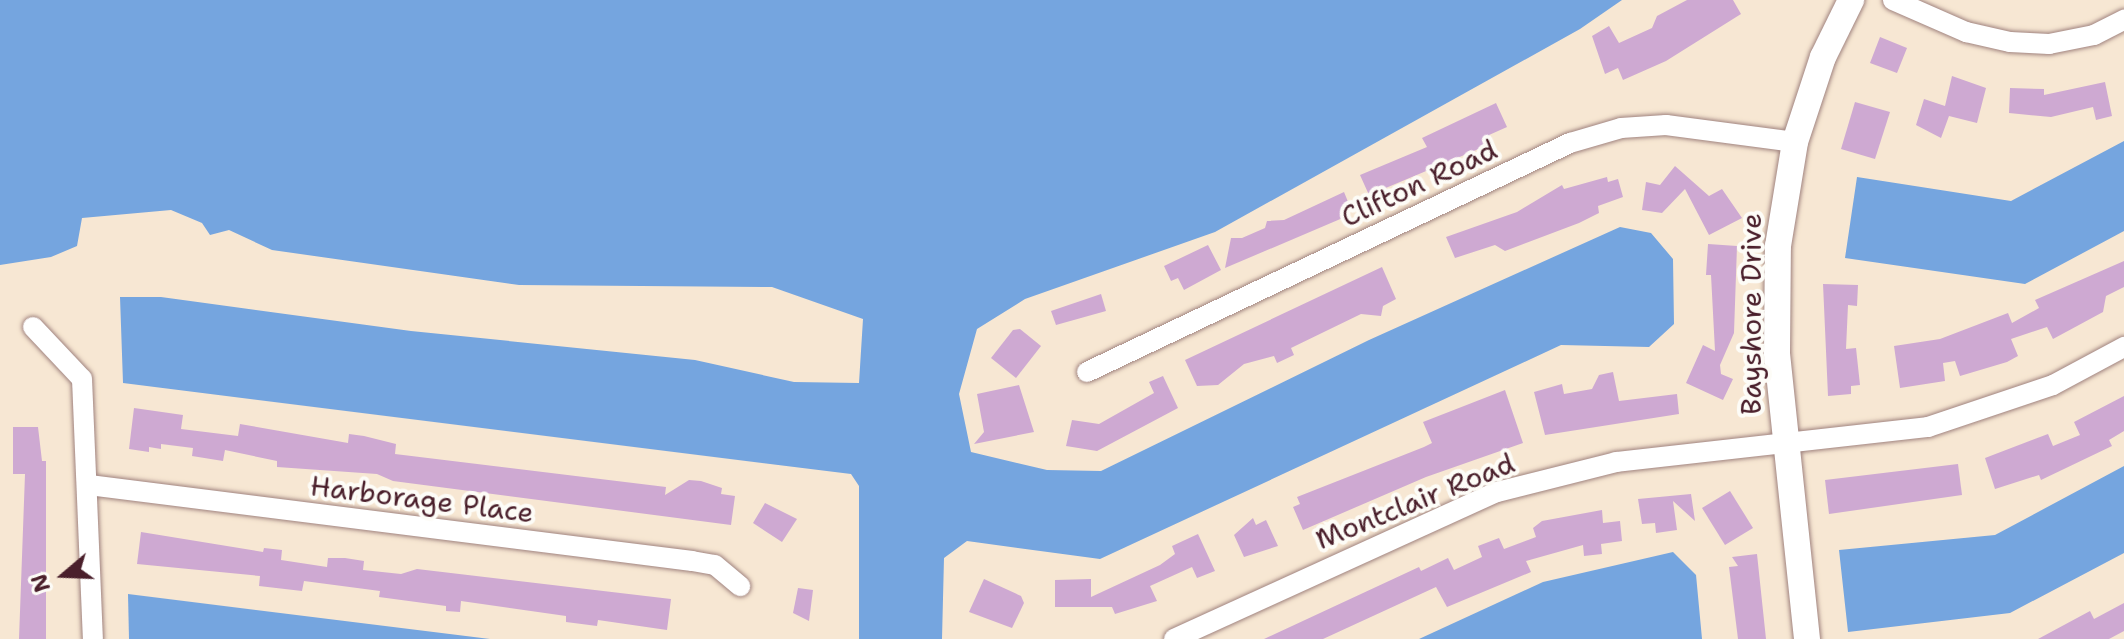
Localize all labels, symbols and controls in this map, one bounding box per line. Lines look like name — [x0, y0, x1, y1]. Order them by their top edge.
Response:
street label: Clifton Road — [1336, 132, 1502, 234]
street label: Bayshore Drive — [1734, 213, 1768, 415]
street label: Montclair Road — [1311, 446, 1519, 556]
street label: Harborage Place — [308, 469, 536, 529]
north arrow — [24, 535, 104, 615]
text: N — [24, 570, 57, 596]

